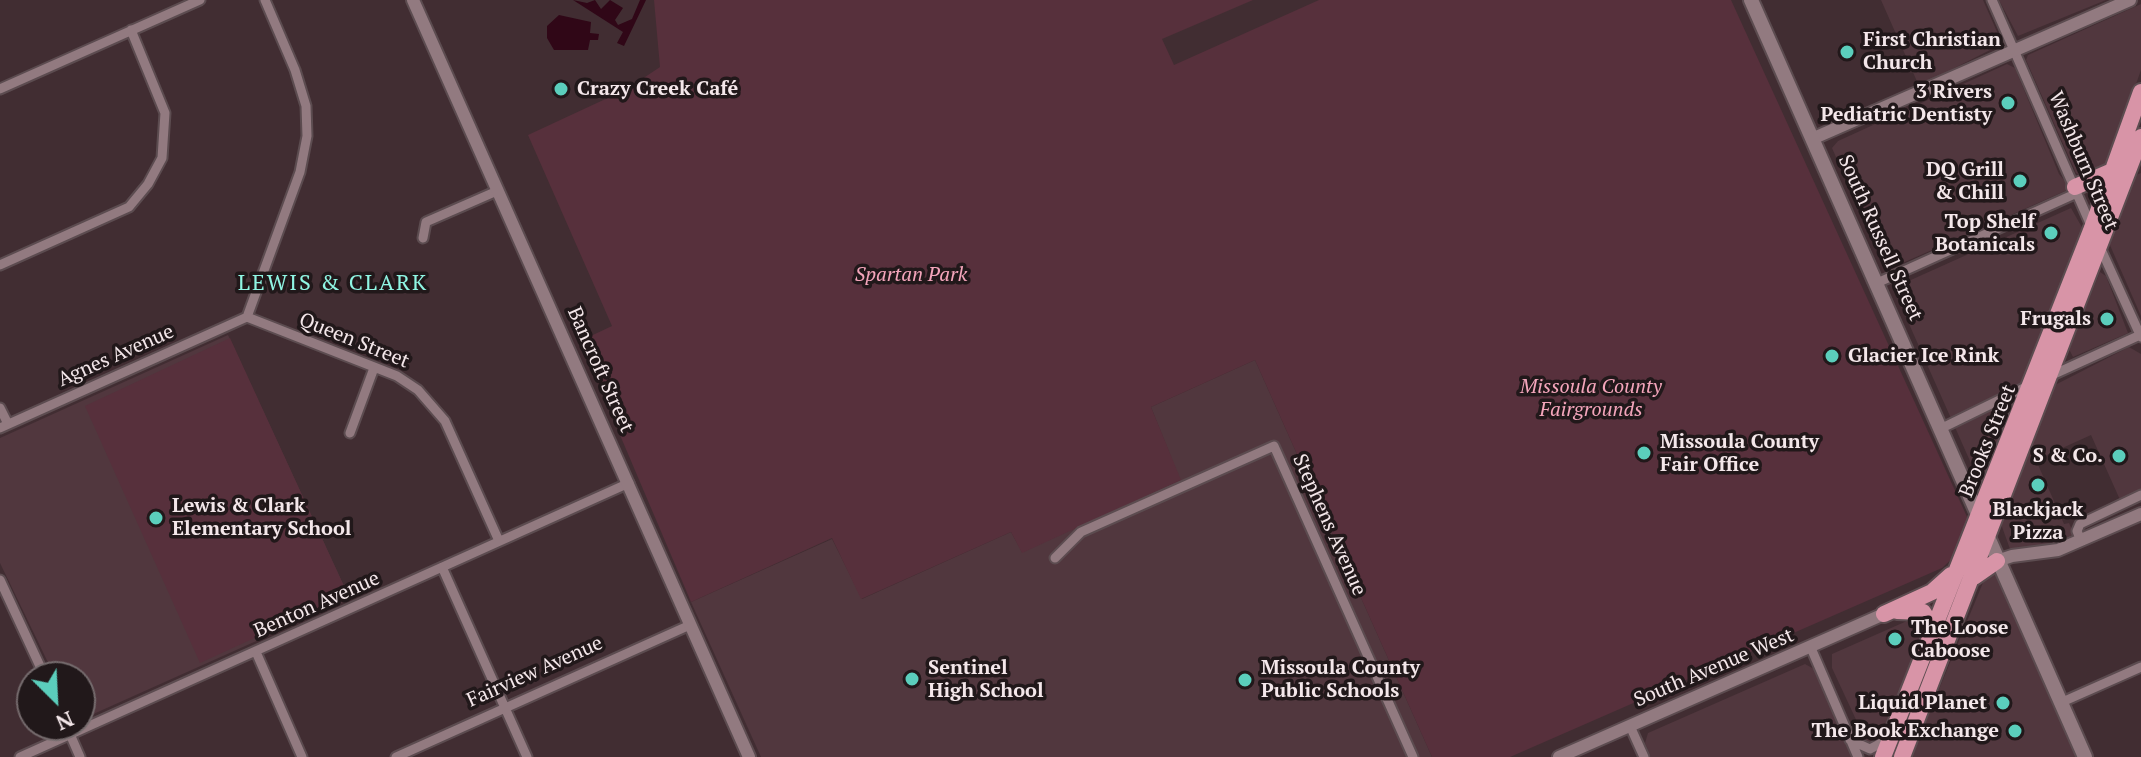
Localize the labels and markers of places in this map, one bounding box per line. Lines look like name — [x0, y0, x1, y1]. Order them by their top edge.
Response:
place label: First Christian Church — [1863, 28, 2001, 75]
marker: First Christian Church — [1838, 43, 1856, 61]
place label: Crazy Creek Café — [577, 77, 738, 101]
marker: Crazy Creek Café — [552, 80, 570, 98]
place label: 3 Rivers Pediatric Dentisty — [1821, 80, 1992, 127]
marker: 3 Rivers Pediatric Dentisty — [1999, 94, 2017, 112]
place label: DQ Grill & Chill — [1926, 158, 2004, 205]
marker: DQ Grill & Chill — [2011, 172, 2029, 190]
place label: Top Shelf Botanicals — [1935, 210, 2035, 257]
marker: Top Shelf Botanicals — [2042, 224, 2060, 242]
place label: Frugals — [2020, 307, 2091, 331]
marker: Frugals — [2098, 310, 2116, 328]
place label: Glacier Ice Rink — [1848, 344, 1999, 368]
marker: Glacier Ice Rink — [1823, 347, 1841, 365]
place label: Missoula County Fair Office — [1660, 430, 1819, 477]
marker: Missoula County Fair Office — [1635, 444, 1653, 462]
place label: S & Co. — [2033, 444, 2103, 468]
marker: S & Co. — [2110, 447, 2128, 465]
marker: Blackjack Pizza — [2029, 476, 2047, 494]
place label: Lewis & Clark Elementary School — [172, 494, 351, 541]
place label: Blackjack Pizza — [1993, 498, 2083, 545]
marker: Lewis & Clark Elementary School — [147, 509, 165, 527]
place label: The Loose Caboose — [1911, 616, 2008, 663]
marker: The Loose Caboose — [1886, 630, 1904, 648]
place label: Sentinel High School — [928, 656, 1044, 703]
place label: Missoula County Public Schools — [1261, 656, 1420, 703]
marker: Sentinel High School — [903, 670, 921, 688]
marker: Missoula County Public Schools — [1236, 671, 1254, 689]
place label: Liquid Planet — [1858, 691, 1987, 715]
marker: Liquid Planet — [1994, 694, 2012, 712]
place label: The Book Exchange — [1811, 719, 1999, 743]
marker: The Book Exchange — [2006, 722, 2024, 740]

